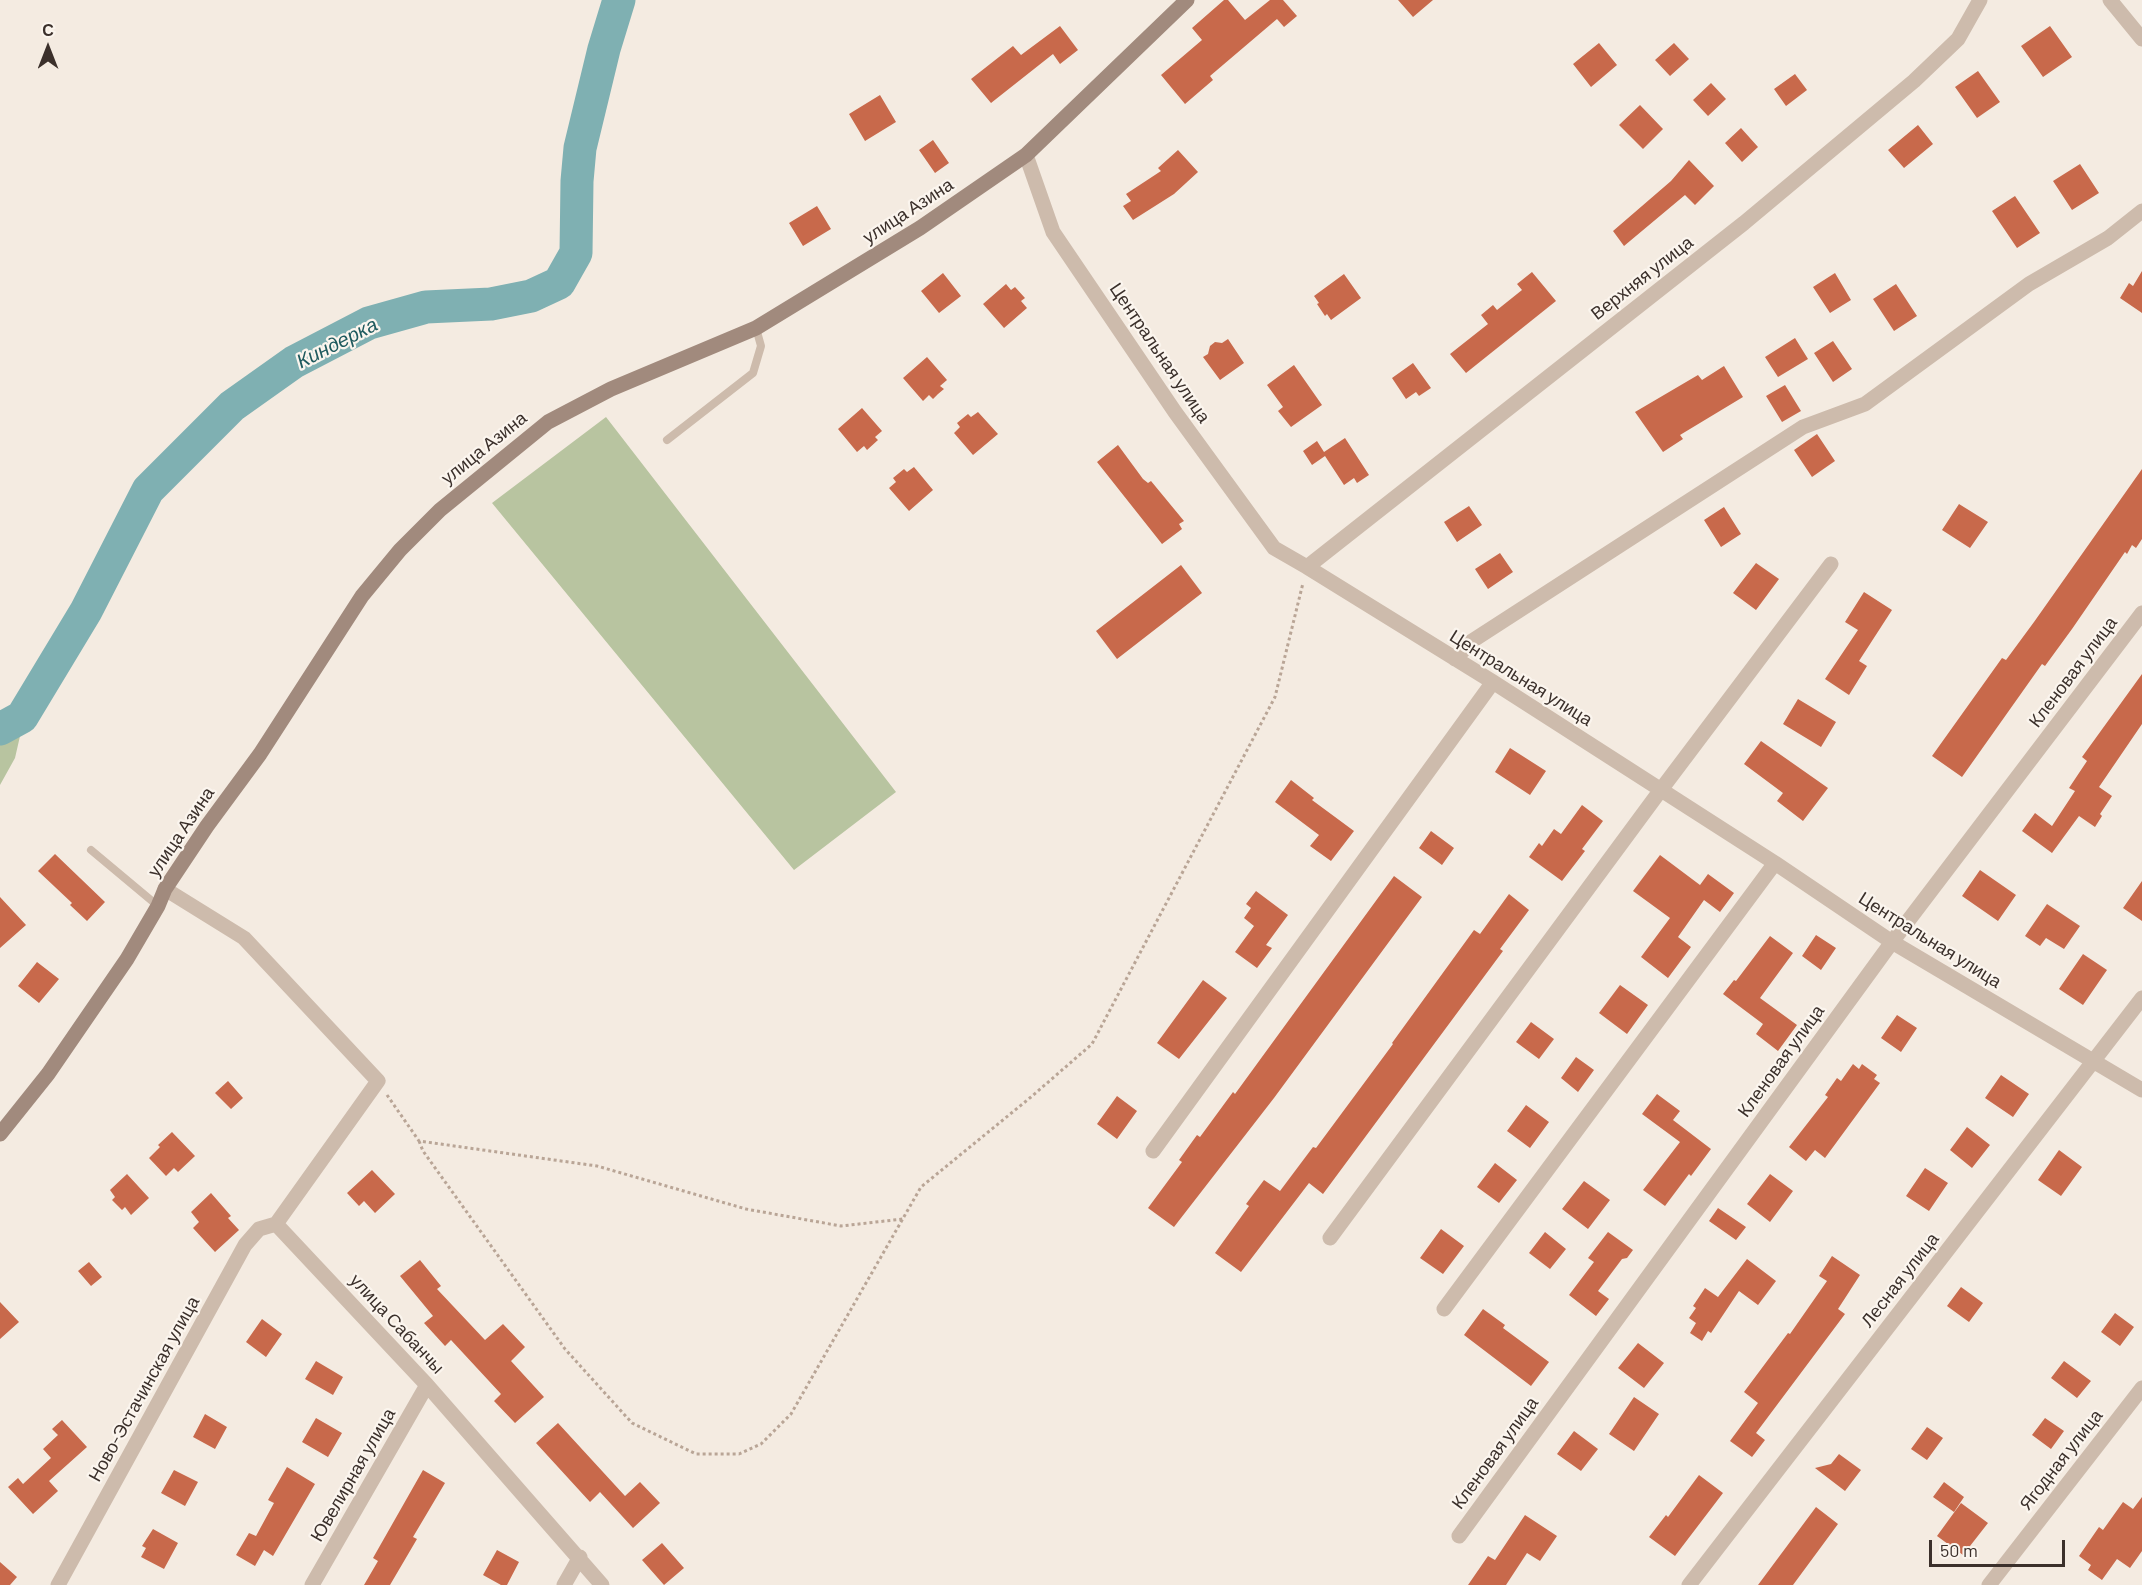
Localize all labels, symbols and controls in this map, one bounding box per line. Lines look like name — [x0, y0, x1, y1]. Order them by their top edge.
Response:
north arrow — [18, 18, 78, 78]
text: С — [42, 20, 54, 39]
street label: улица Азина — [859, 174, 957, 248]
street label: Верхняя улица — [1587, 232, 1697, 324]
street label: Центральная улица — [1105, 279, 1215, 427]
water label: Киндерка — [292, 312, 382, 374]
street label: улица Азина — [437, 407, 531, 489]
street label: Кленовая улица — [2024, 612, 2122, 732]
street label: Центральная улица — [1446, 625, 1596, 731]
street label: улица Азина — [143, 783, 219, 881]
street label: Центральная улица — [1855, 887, 2005, 993]
street label: Кленовая улица — [1733, 1001, 1829, 1121]
street label: Лесная улица — [1857, 1229, 1943, 1331]
street label: улица Сабанчы — [345, 1270, 449, 1378]
street label: Ново-Эстачинская улица — [84, 1293, 204, 1485]
street label: Кленовая улица — [1447, 1393, 1543, 1513]
street label: Ювелирная улица — [306, 1405, 400, 1545]
street label: Ягодная улица — [2015, 1405, 2107, 1515]
scale bar — [1932, 1528, 2068, 1566]
text: 50 m — [1940, 1539, 1978, 1561]

